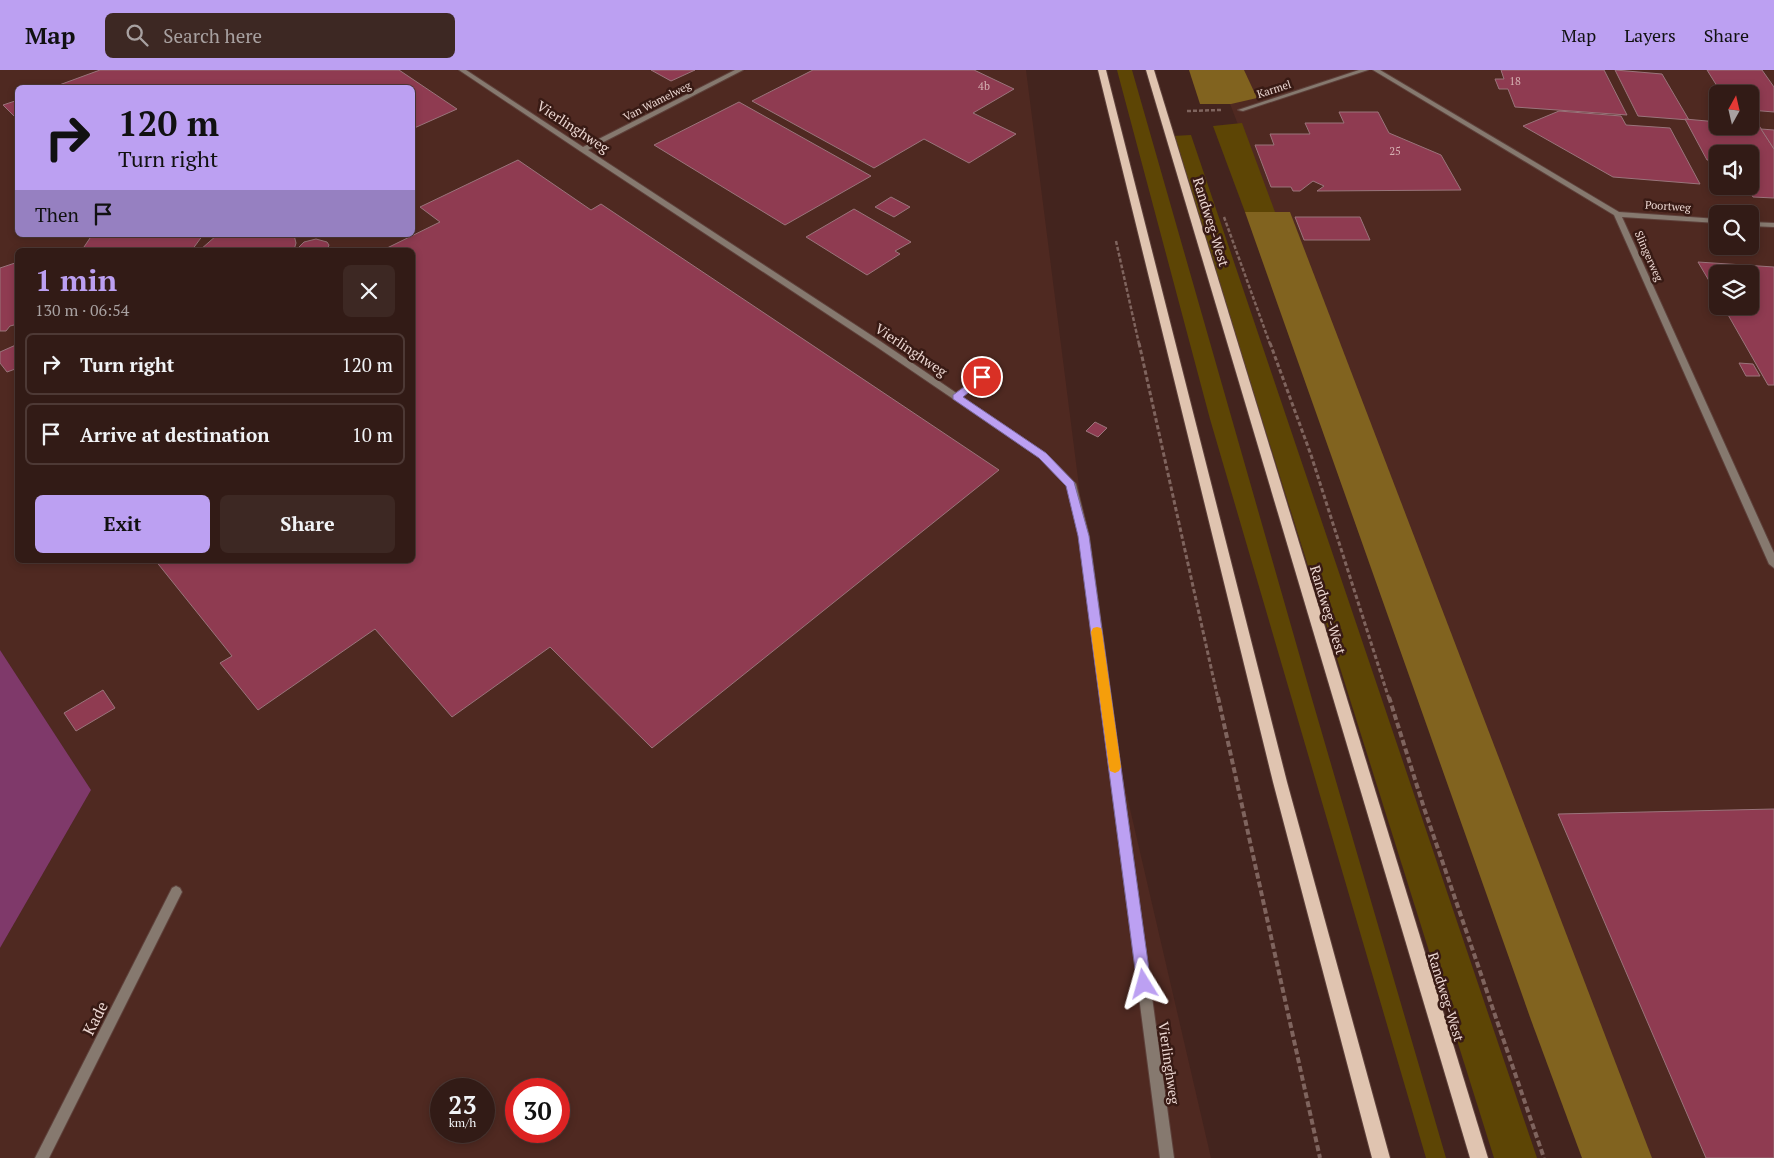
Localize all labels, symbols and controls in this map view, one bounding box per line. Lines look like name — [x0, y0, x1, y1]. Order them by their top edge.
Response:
search box — [105, 13, 455, 58]
text: Map — [25, 19, 75, 51]
icon: search — [123, 21, 151, 49]
text: Search here — [163, 23, 262, 48]
text: Map — [1561, 23, 1596, 47]
text: Layers — [1624, 23, 1676, 47]
text: Share — [1704, 23, 1749, 47]
house number: 18 — [1509, 74, 1521, 88]
street label: Karmel — [1255, 77, 1293, 101]
street label: Van Wamelweg — [621, 78, 693, 124]
house number: 4b — [978, 79, 990, 93]
north arrow — [1709, 85, 1759, 135]
map controls — [1709, 85, 1759, 315]
street label: Vierlinghweg — [533, 96, 614, 157]
text: 120 m — [118, 100, 219, 146]
icon: right — [35, 105, 100, 170]
text: Turn right — [118, 144, 218, 173]
house number: 25 — [1389, 144, 1401, 158]
button: sound — [1709, 145, 1759, 195]
street label: Randweg-West — [1189, 175, 1234, 270]
street label: Poortweg — [1645, 197, 1692, 215]
icon: arrive — [89, 200, 117, 228]
text: Then — [35, 202, 79, 227]
button: search — [1709, 205, 1759, 255]
street label: Slingerweg — [1632, 229, 1666, 284]
text: 1 min — [35, 260, 117, 300]
button: close — [343, 265, 395, 317]
button: layers — [1709, 265, 1759, 315]
text: 130 m · 06:54 — [35, 299, 129, 321]
street label: Vierlinghweg — [872, 319, 952, 381]
icon: right — [37, 350, 65, 378]
text: Turn right — [80, 352, 174, 377]
text: 120 m — [342, 352, 393, 377]
pin — [961, 356, 1003, 398]
icon: arrive — [968, 363, 996, 391]
icon: arrive — [37, 420, 65, 448]
text: Arrive at destination — [80, 422, 269, 447]
text: 10 m — [352, 422, 393, 447]
button: Exit — [35, 495, 210, 553]
button: Share — [220, 495, 395, 553]
street label: Randweg-West — [1306, 563, 1351, 658]
street label: Randweg-West — [1424, 950, 1469, 1045]
position arrow — [1117, 957, 1169, 1009]
street label: Kade — [77, 997, 113, 1039]
street label: Vierlinghweg — [1154, 1021, 1185, 1106]
speed limit sign: 30 — [505, 1078, 570, 1143]
text: 23 — [448, 1088, 477, 1121]
text: km/h — [449, 1115, 476, 1130]

